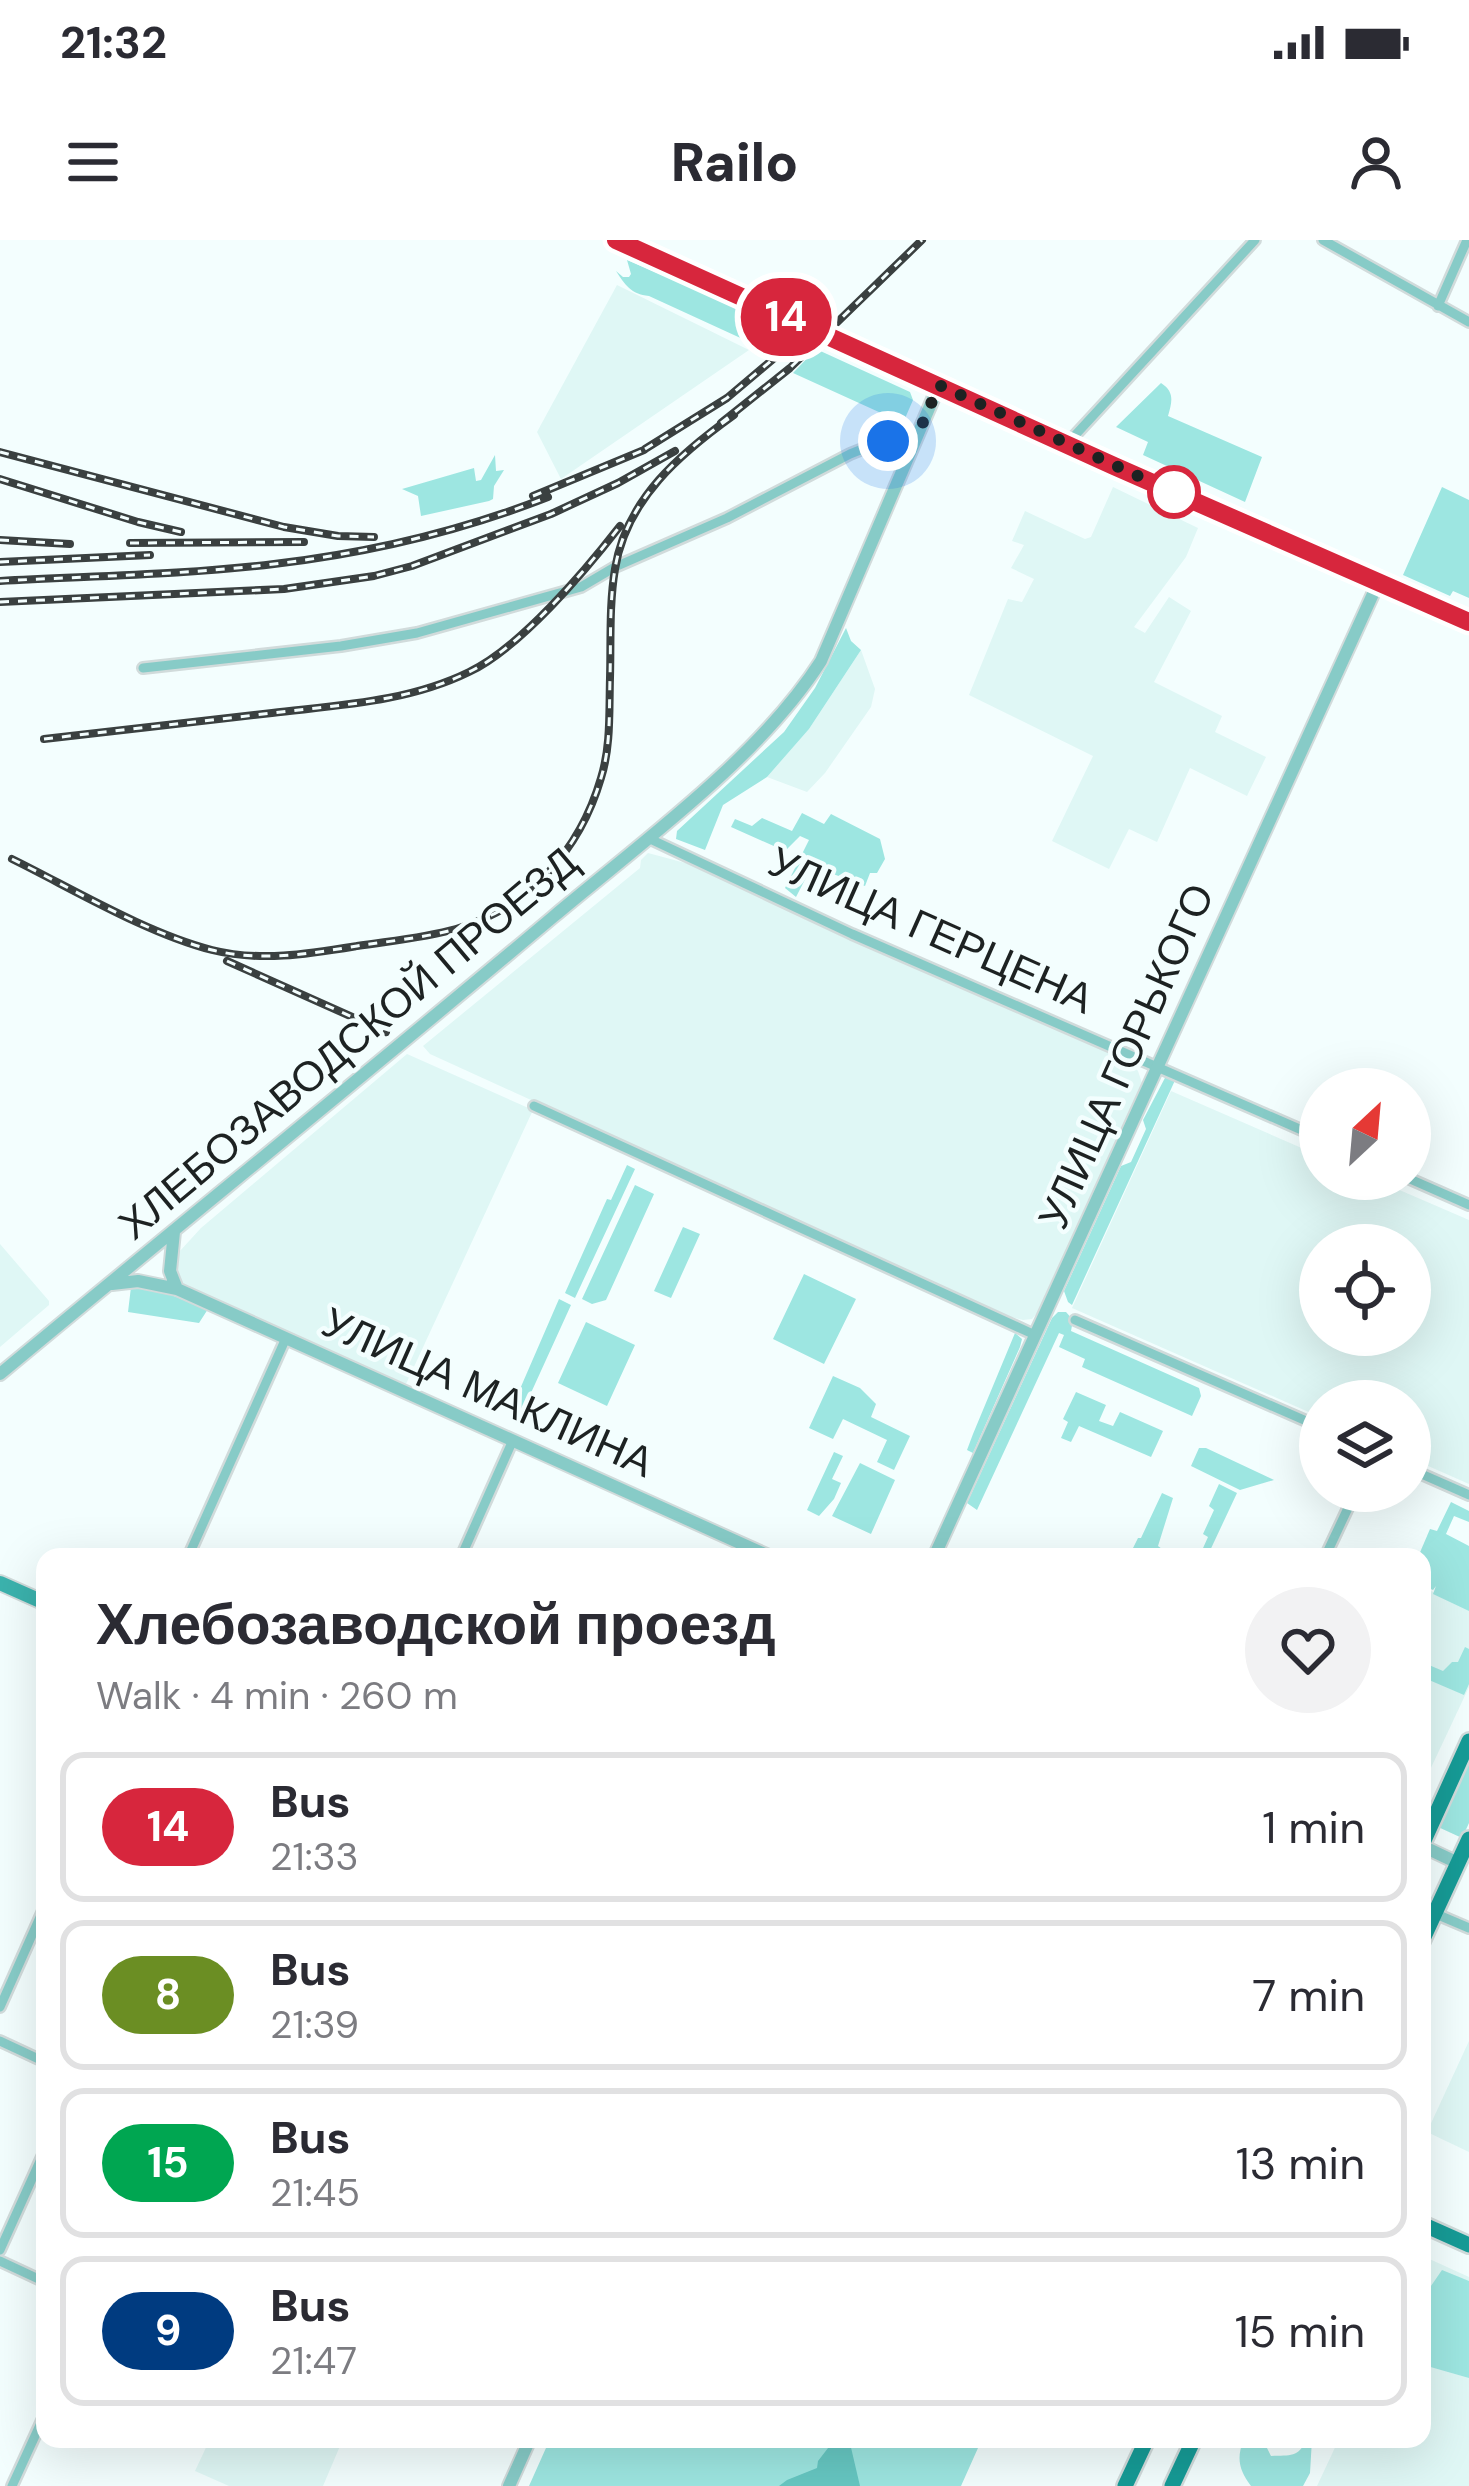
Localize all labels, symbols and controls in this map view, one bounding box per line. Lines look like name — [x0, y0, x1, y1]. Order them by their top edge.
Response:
text: 21:32 — [60, 13, 167, 72]
text: Railo — [671, 127, 798, 198]
icon: menu — [60, 129, 126, 195]
icon: person — [1343, 129, 1409, 195]
line badge: 14 — [732, 278, 840, 356]
text: 14 — [765, 289, 807, 344]
your location — [858, 411, 918, 471]
unlabelled marker — [1149, 467, 1199, 517]
street label: УЛИЦА ГЕРЦЕНА — [760, 834, 1102, 1026]
street label: ХЛЕБОЗАВОДСКОЙ ПРОЕЗД — [107, 835, 589, 1251]
street label: УЛИЦА ГОРЬКОГО — [1025, 875, 1227, 1237]
north arrow — [1299, 1068, 1431, 1200]
map controls — [1299, 1068, 1431, 1512]
button: locate — [1299, 1224, 1431, 1356]
street label: УЛИЦА МАКЛИНА — [314, 1294, 662, 1490]
button: layers — [1299, 1380, 1431, 1512]
text: Хлебозаводской проезд — [96, 1587, 776, 1662]
button: heart — [1245, 1587, 1371, 1713]
text: Walk · 4 min · 260 m — [96, 1670, 458, 1721]
text: Bus — [270, 1772, 350, 1831]
text: 1 min — [1262, 1798, 1365, 1857]
text: 14 — [147, 1799, 189, 1854]
text: 21:33 — [270, 1831, 359, 1882]
text: Bus — [270, 1940, 350, 1999]
text: 7 min — [1252, 1966, 1365, 2025]
text: 8 — [155, 1967, 181, 2022]
text: 21:39 — [270, 1999, 359, 2050]
text: Bus — [270, 2108, 350, 2167]
text: 13 min — [1236, 2134, 1365, 2193]
text: 15 — [147, 2135, 189, 2190]
text: 21:45 — [270, 2167, 360, 2218]
text: Bus — [270, 2276, 350, 2335]
text: 15 min — [1235, 2302, 1365, 2361]
text: 9 — [155, 2303, 181, 2358]
text: 21:47 — [270, 2335, 357, 2386]

